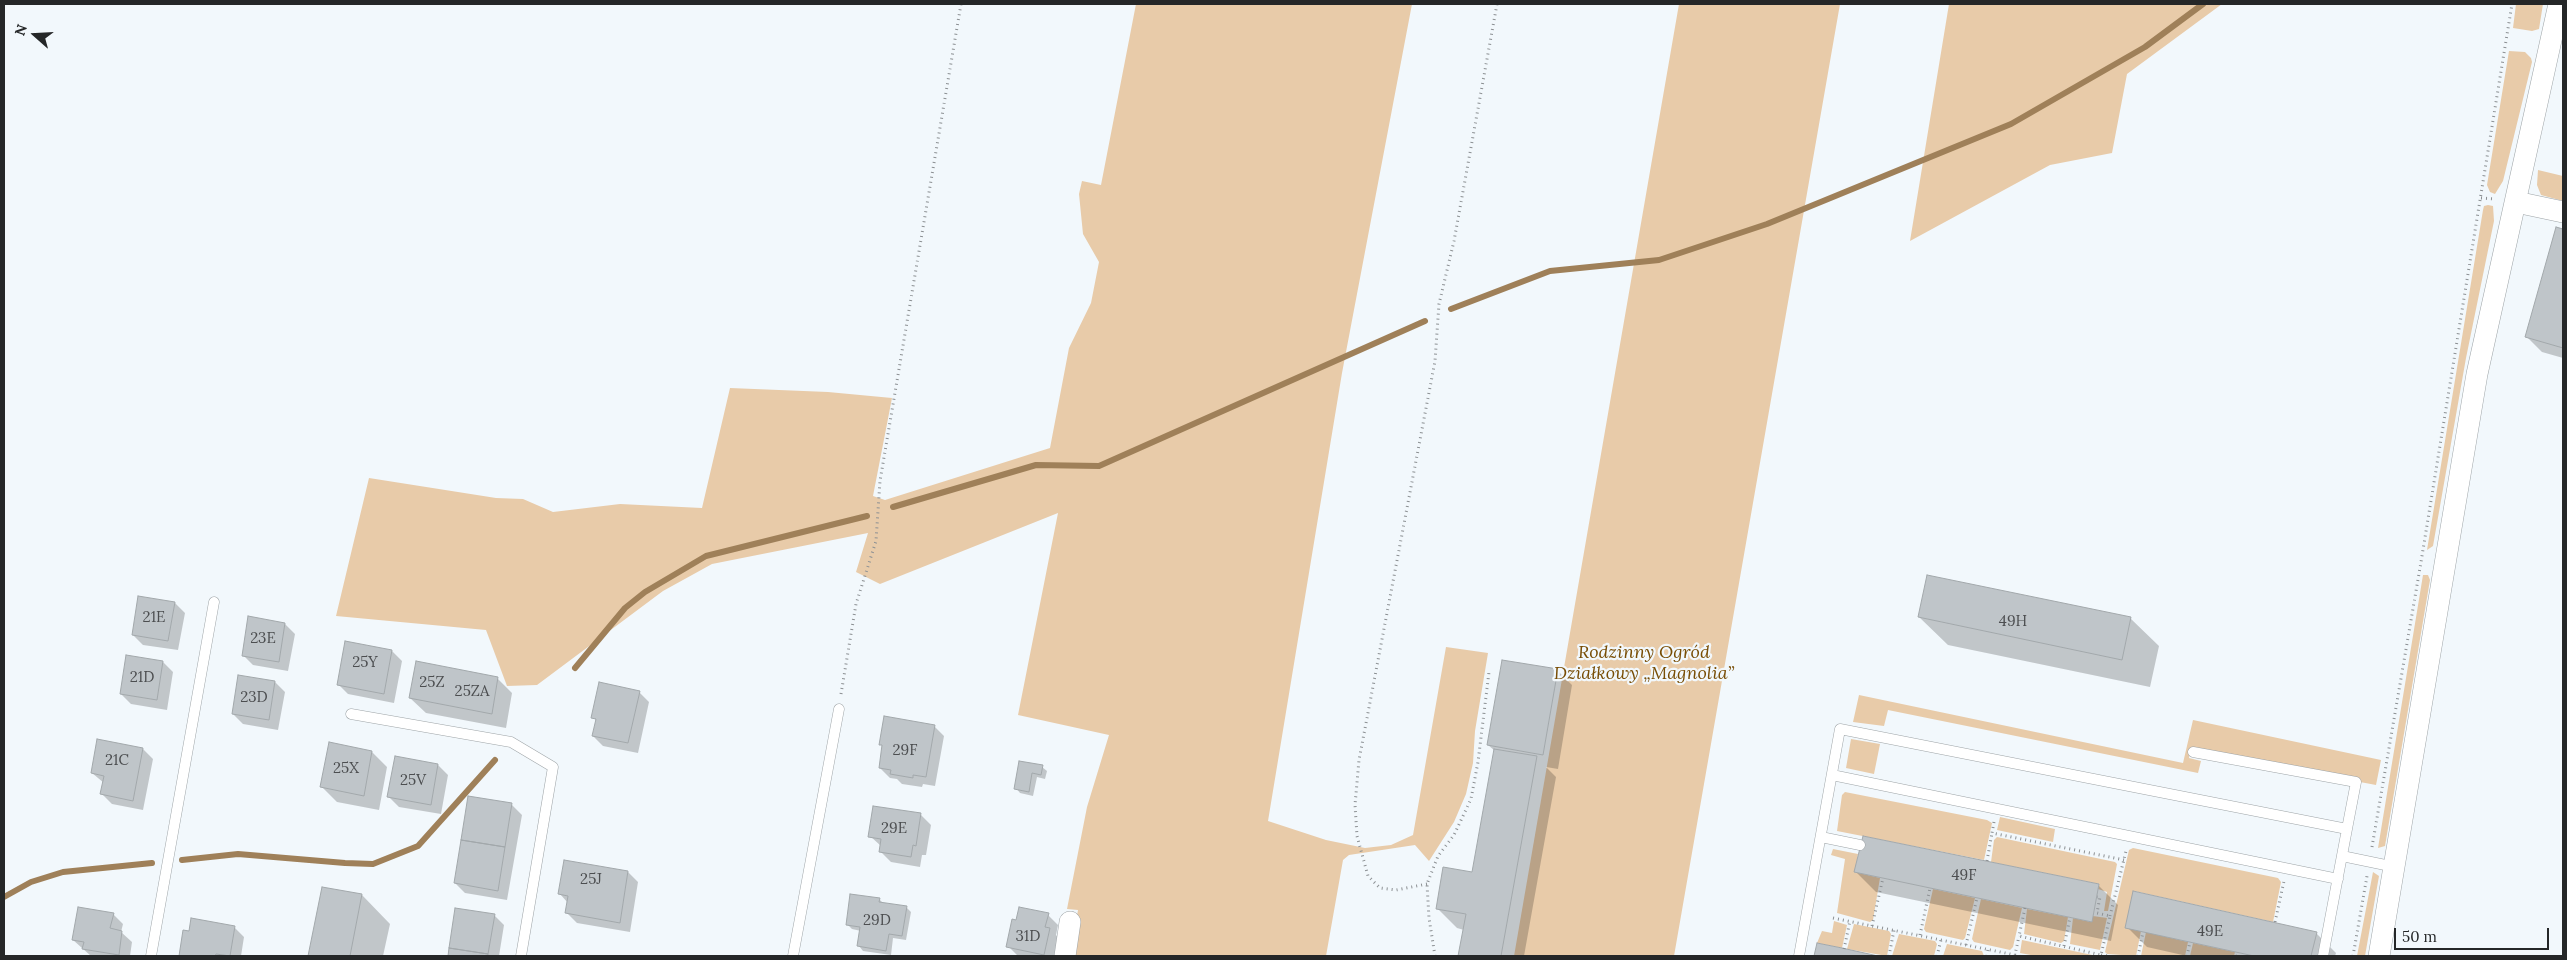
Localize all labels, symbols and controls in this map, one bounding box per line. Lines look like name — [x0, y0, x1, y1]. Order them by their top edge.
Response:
north arrow — [10, 10, 60, 60]
text: N — [11, 22, 31, 38]
house number: 21E — [143, 609, 165, 627]
house number: 49H — [1999, 613, 2027, 631]
house number: 23E — [250, 630, 276, 648]
park label: Rodzinny Ogród Działkowy „Magnolia” — [1554, 642, 1734, 684]
house number: 25Y — [352, 654, 378, 672]
house number: 21D — [130, 669, 154, 687]
house number: 25Z — [419, 674, 445, 692]
house number: 25ZA — [455, 683, 489, 701]
house number: 23D — [240, 689, 268, 707]
house number: 29F — [893, 742, 917, 760]
house number: 21C — [105, 752, 129, 770]
house number: 25X — [333, 760, 359, 778]
house number: 25V — [400, 772, 426, 790]
house number: 29E — [881, 820, 907, 838]
house number: 49F — [1951, 867, 1977, 885]
house number: 25J — [580, 871, 602, 889]
house number: 29D — [863, 912, 891, 930]
scale bar — [2397, 918, 2552, 950]
house number: 49E — [2197, 923, 2223, 941]
text: 50 m — [2402, 927, 2437, 946]
house number: 31D — [1016, 928, 1040, 946]

